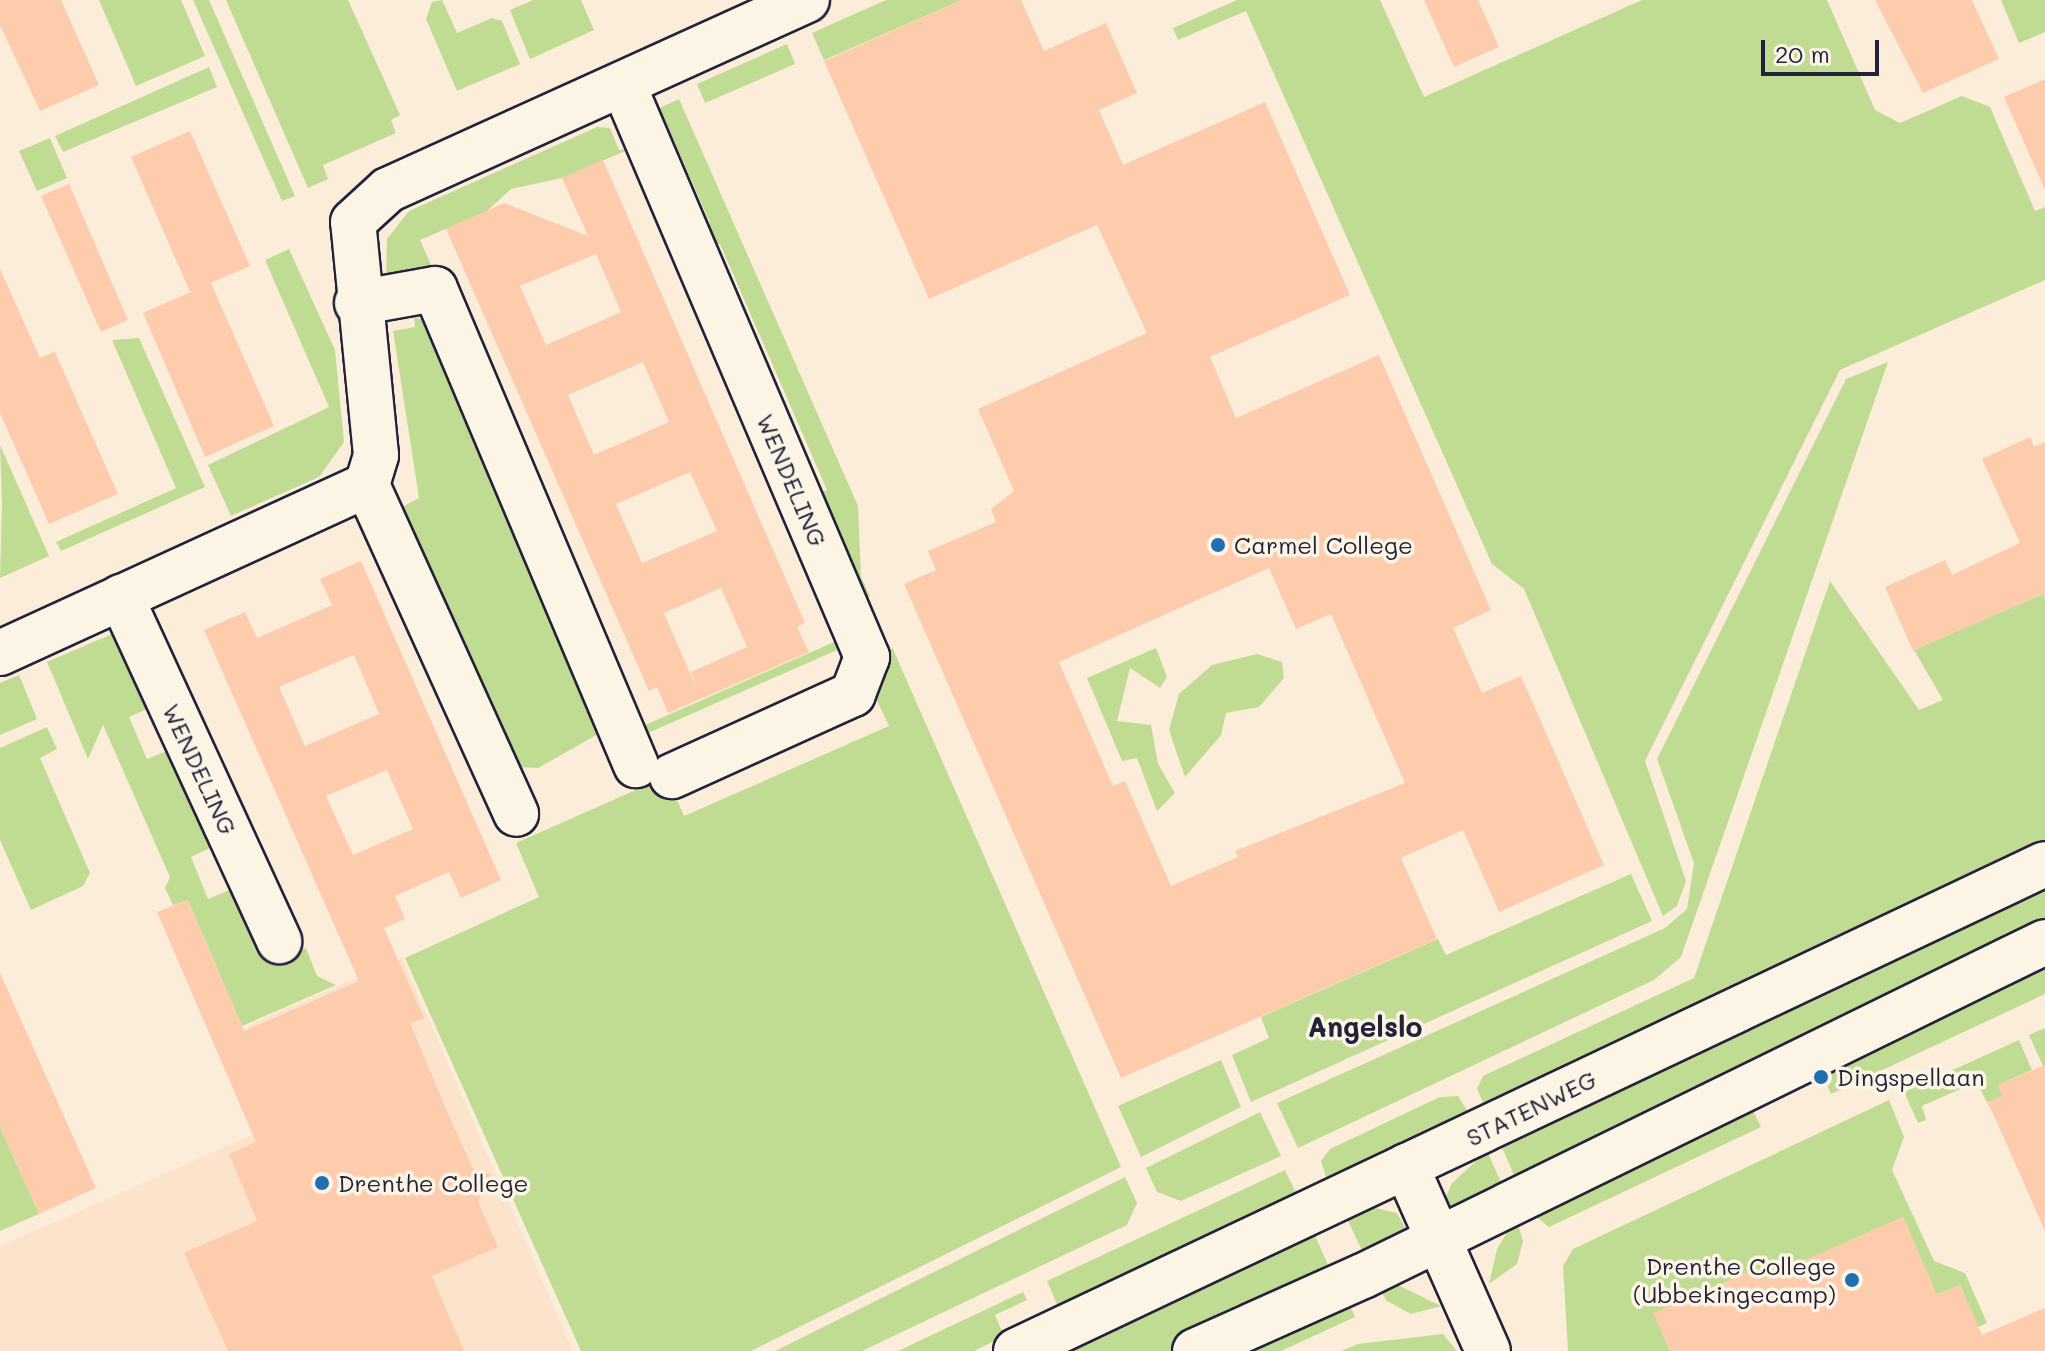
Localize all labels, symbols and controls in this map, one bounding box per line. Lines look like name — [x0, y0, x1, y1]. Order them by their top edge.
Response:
scale bar — [1765, 24, 1883, 74]
text: 20 m — [1775, 38, 1830, 69]
street label: WENDELING — [751, 409, 833, 551]
place label: Carmel College — [1234, 531, 1413, 559]
marker: Carmel College — [1209, 536, 1227, 554]
street label: WENDELING — [157, 699, 243, 839]
district label: Angelslo — [1307, 1009, 1423, 1043]
place label: Dingspellaan — [1837, 1063, 1985, 1091]
street label: STATENWEG — [1461, 1064, 1601, 1152]
marker: Dingspellaan — [1812, 1068, 1830, 1086]
place label: Drenthe College — [338, 1169, 528, 1197]
marker: Drenthe College — [313, 1174, 331, 1192]
place label: Drenthe College (Ubbekingecamp) — [1633, 1252, 1836, 1308]
marker: Drenthe College (Ubbekingecamp) — [1843, 1271, 1861, 1289]

